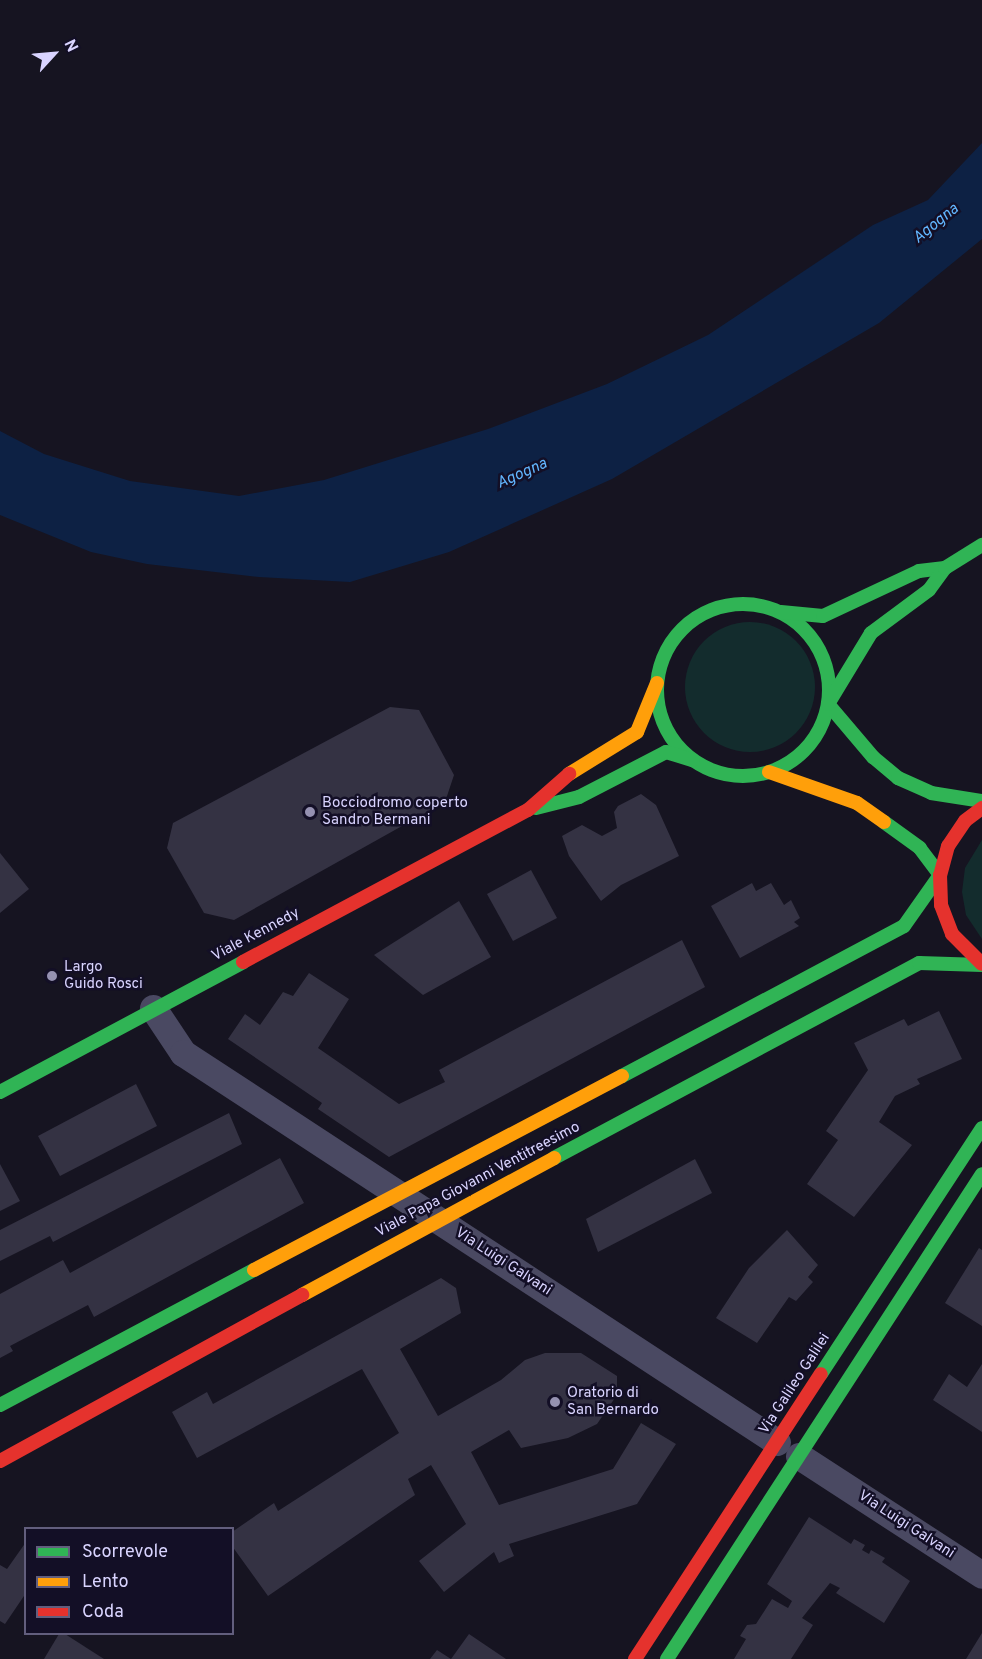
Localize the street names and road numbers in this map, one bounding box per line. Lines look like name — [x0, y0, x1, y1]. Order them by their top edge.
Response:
street label: Viale Kennedy — [209, 904, 303, 966]
street label: Viale Papa Giovanni Ventitreesimo — [372, 1118, 584, 1242]
street label: Via Luigi Galvani — [451, 1224, 555, 1300]
street label: Via Galileo Galilei — [756, 1330, 834, 1438]
street label: Via Luigi Galvani — [854, 1487, 958, 1563]

